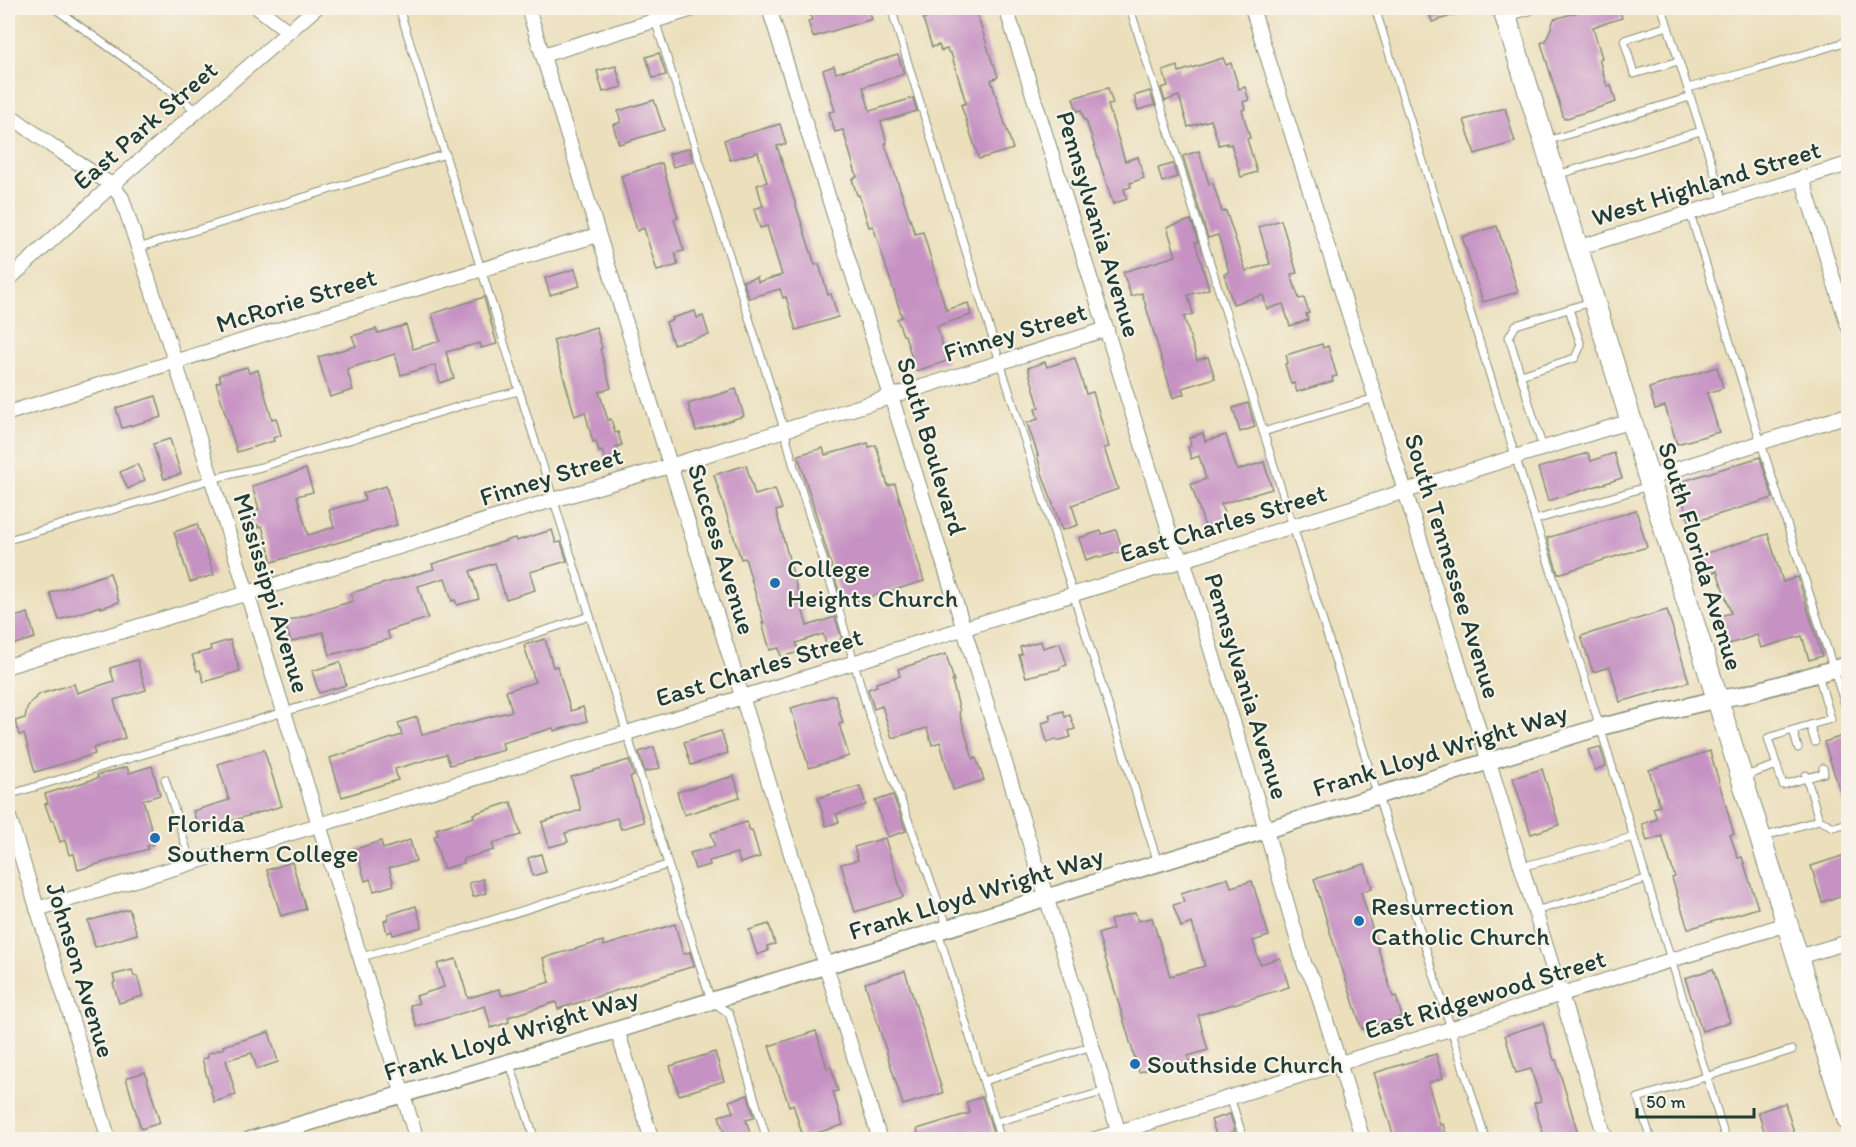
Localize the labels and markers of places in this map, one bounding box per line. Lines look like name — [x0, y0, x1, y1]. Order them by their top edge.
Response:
place label: College Heights Church — [787, 552, 958, 614]
marker: College Heights Church — [768, 576, 782, 590]
place label: Florida Southern College — [167, 807, 359, 869]
marker: Florida Southern College — [148, 831, 162, 845]
place label: Resurrection Catholic Church — [1371, 890, 1550, 952]
marker: Resurrection Catholic Church — [1352, 914, 1366, 928]
place label: Southside Church — [1147, 1048, 1343, 1080]
marker: Southside Church — [1128, 1057, 1142, 1071]

